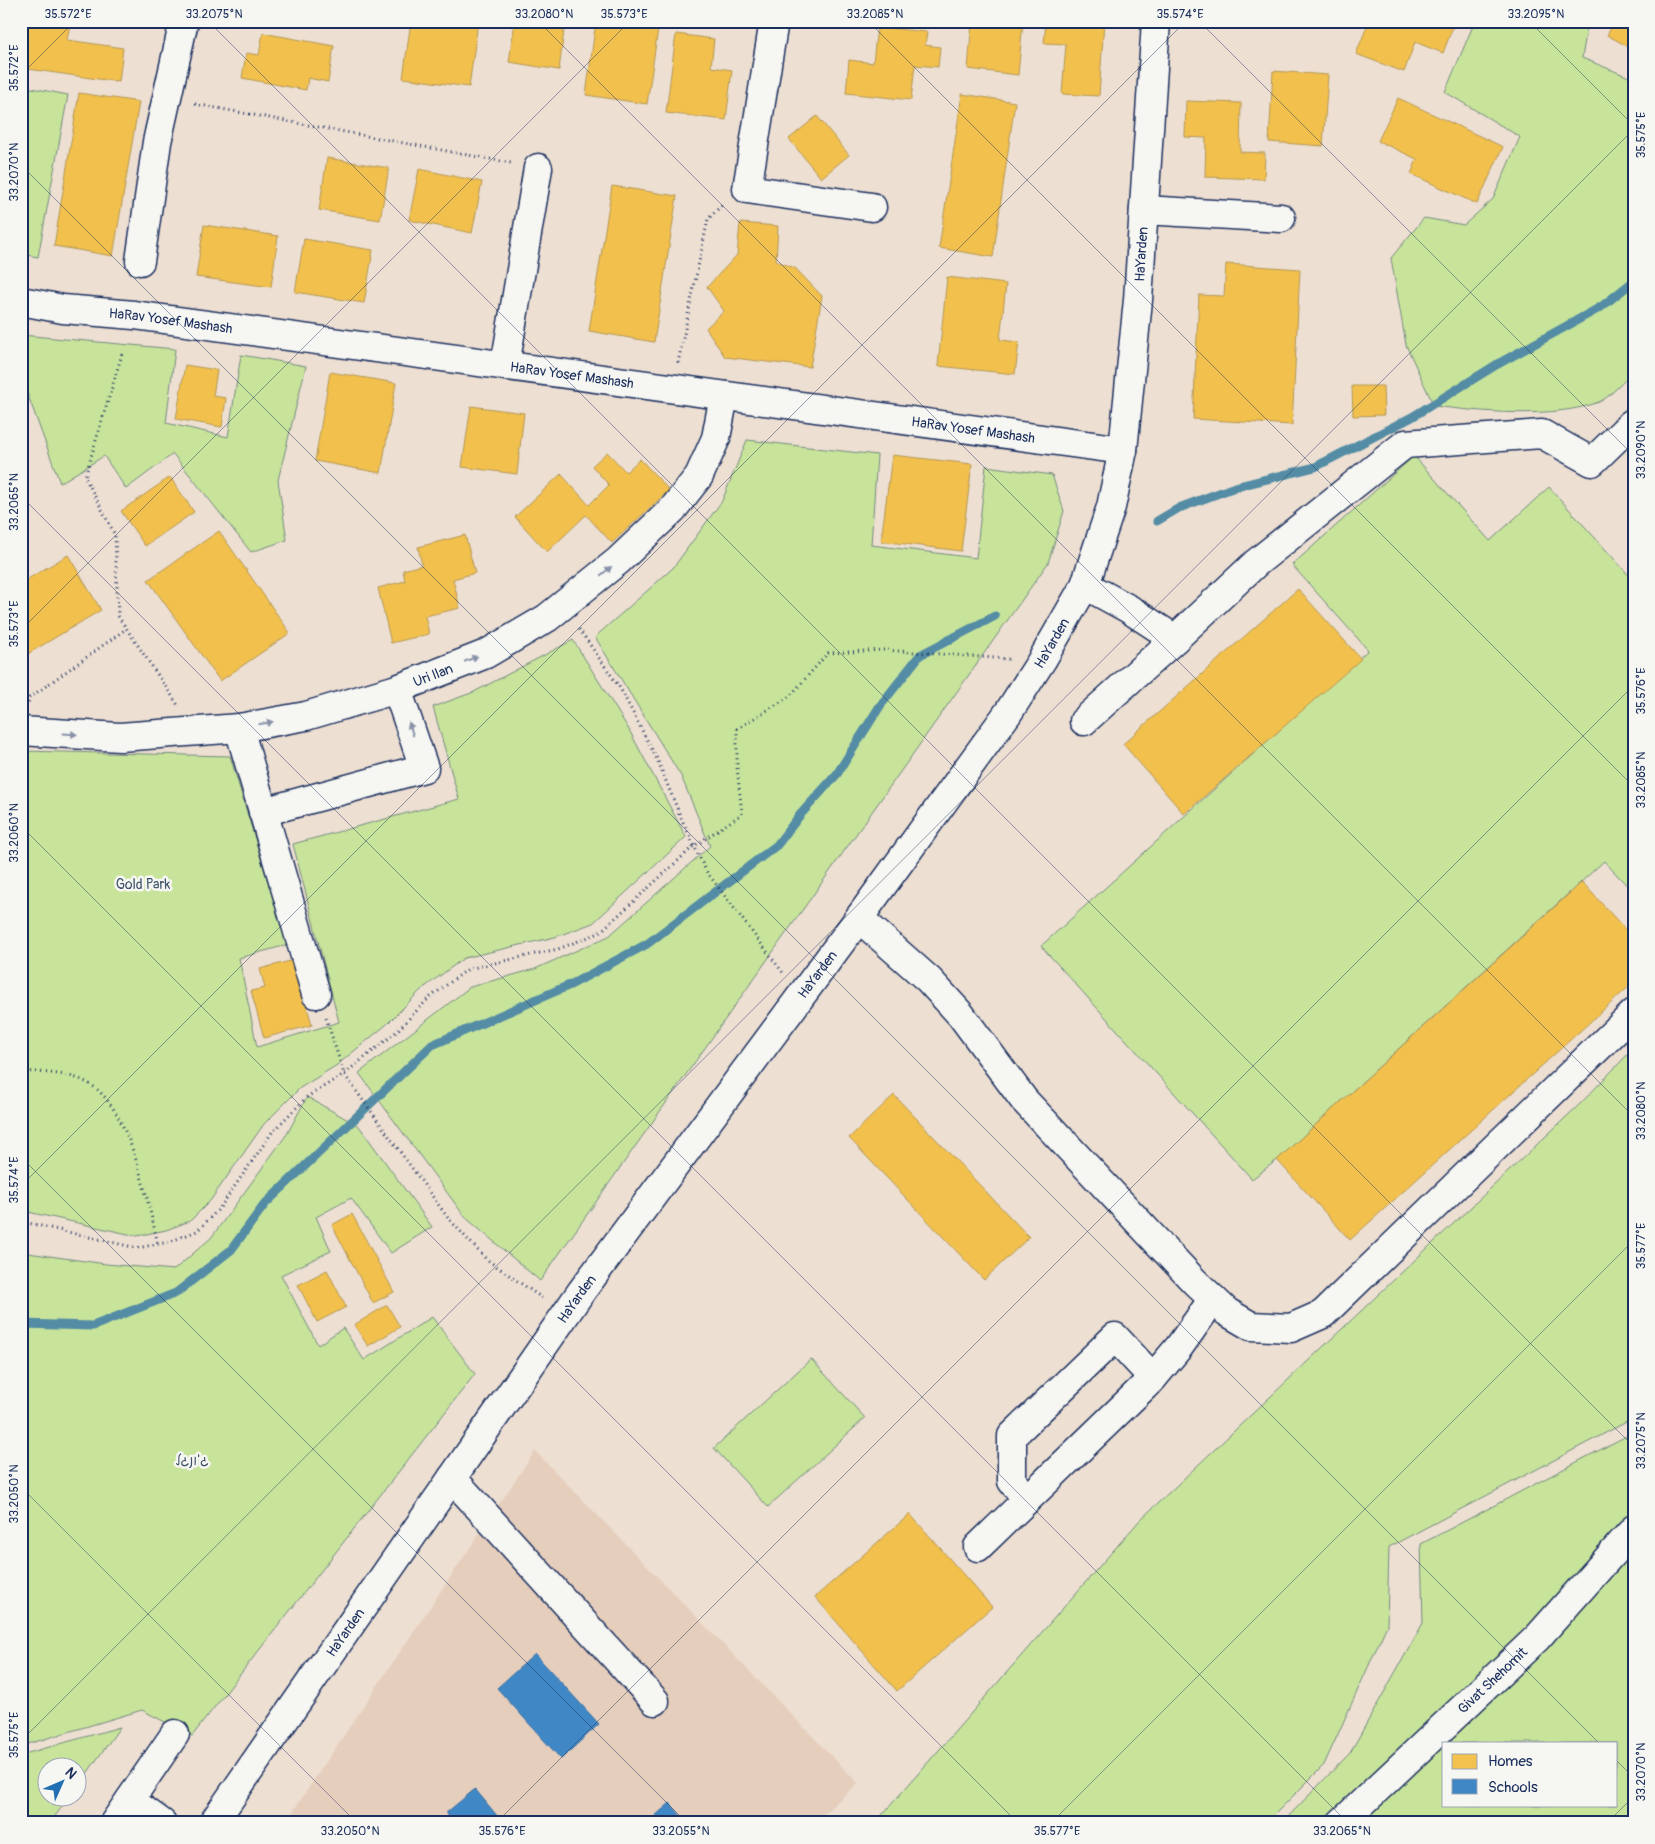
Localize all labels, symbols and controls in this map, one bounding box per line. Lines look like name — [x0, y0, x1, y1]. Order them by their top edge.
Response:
text: 35.572°E — [45, 7, 91, 22]
text: 33.2075°N — [185, 7, 243, 22]
text: 33.2080°N — [515, 7, 573, 22]
text: 35.573°E — [601, 7, 647, 22]
text: 33.2085°N — [847, 7, 903, 22]
text: 35.574°E — [1156, 7, 1204, 22]
text: 33.2095°N — [1508, 7, 1564, 22]
text: 35.572°E — [7, 45, 22, 91]
text: 35.575°E — [1634, 112, 1649, 158]
text: 33.2070°N — [7, 143, 22, 201]
street label: HaYarden — [1131, 226, 1151, 282]
street label: HaRav Yosef Mashash — [108, 304, 233, 337]
street label: HaRav Yosef Mashash — [509, 358, 635, 392]
street label: HaRav Yosef Mashash — [910, 413, 1036, 446]
text: 33.2090°N — [1634, 421, 1649, 479]
text: 33.2065°N — [7, 473, 22, 531]
one-way arrow — [599, 565, 612, 576]
text: 35.573°E — [7, 601, 22, 647]
street label: HaYarden — [1030, 615, 1073, 671]
one-way arrow — [464, 655, 478, 663]
street label: Uri Ilan — [411, 659, 455, 690]
text: 35.576°E — [1634, 667, 1649, 715]
one-way arrow — [259, 719, 275, 727]
one-way arrow — [406, 721, 414, 736]
one-way arrow — [62, 731, 78, 739]
text: 33.2085°N — [1634, 752, 1649, 808]
text: 33.2060°N — [7, 803, 22, 863]
park label: Gold Park — [116, 876, 170, 893]
street label: HaYarden — [794, 947, 841, 1001]
text: 33.2080°N — [1634, 1082, 1649, 1140]
text: 35.574°E — [7, 1156, 22, 1204]
text: 35.577°E — [1634, 1223, 1649, 1269]
street label: HaYarden — [554, 1271, 600, 1326]
text: 33.2075°N — [1634, 1412, 1649, 1470]
park label: ג'ונגל — [175, 1452, 209, 1469]
text: 33.2050°N — [7, 1465, 22, 1524]
street label: HaYarden — [322, 1605, 368, 1660]
street label: Givat Shehomit — [1454, 1643, 1531, 1717]
text: 35.575°E — [7, 1712, 22, 1758]
legend — [1442, 1742, 1618, 1806]
text: 33.2070°N — [1634, 1743, 1649, 1801]
text: Homes — [1488, 1752, 1533, 1771]
north arrow — [38, 1756, 88, 1806]
text: N — [61, 1764, 80, 1783]
text: Schools — [1488, 1778, 1538, 1797]
text: 33.2050°N — [321, 1824, 380, 1839]
text: 35.576°E — [478, 1824, 526, 1839]
text: 33.2055°N — [652, 1824, 710, 1839]
text: 35.577°E — [1034, 1824, 1080, 1839]
text: 33.2065°N — [1313, 1824, 1371, 1839]

